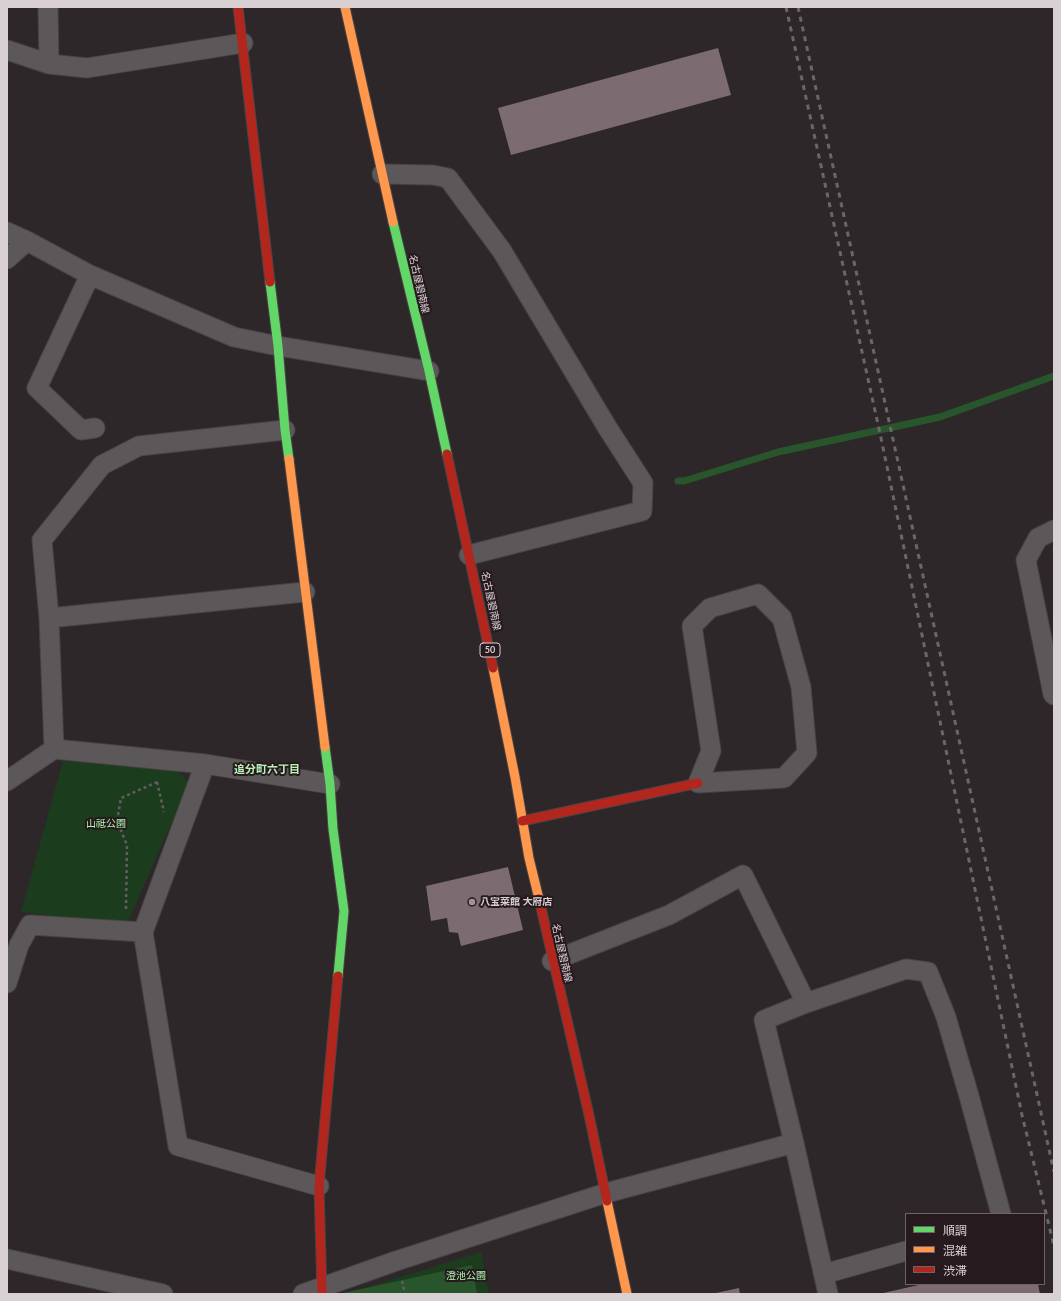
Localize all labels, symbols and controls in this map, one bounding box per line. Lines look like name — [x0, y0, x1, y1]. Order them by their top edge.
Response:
street label: 名古屋碧南線 — [406, 253, 432, 315]
street label: 名古屋碧南線 — [479, 570, 503, 632]
road number: 50 — [480, 643, 500, 657]
district label: 追分町六丁目 — [234, 762, 300, 776]
park label: 山祗公園 — [86, 818, 126, 830]
place label: 八宝菜館 大府店 — [480, 896, 552, 908]
marker: 八宝菜館 大府店 — [467, 897, 477, 907]
street label: 名古屋碧南線 — [549, 922, 575, 984]
legend — [905, 1213, 1045, 1285]
text: 順調 — [943, 1223, 967, 1238]
text: 混雑 — [943, 1243, 967, 1258]
text: 渋滞 — [943, 1263, 967, 1278]
park label: 澄池公園 — [446, 1270, 486, 1282]

